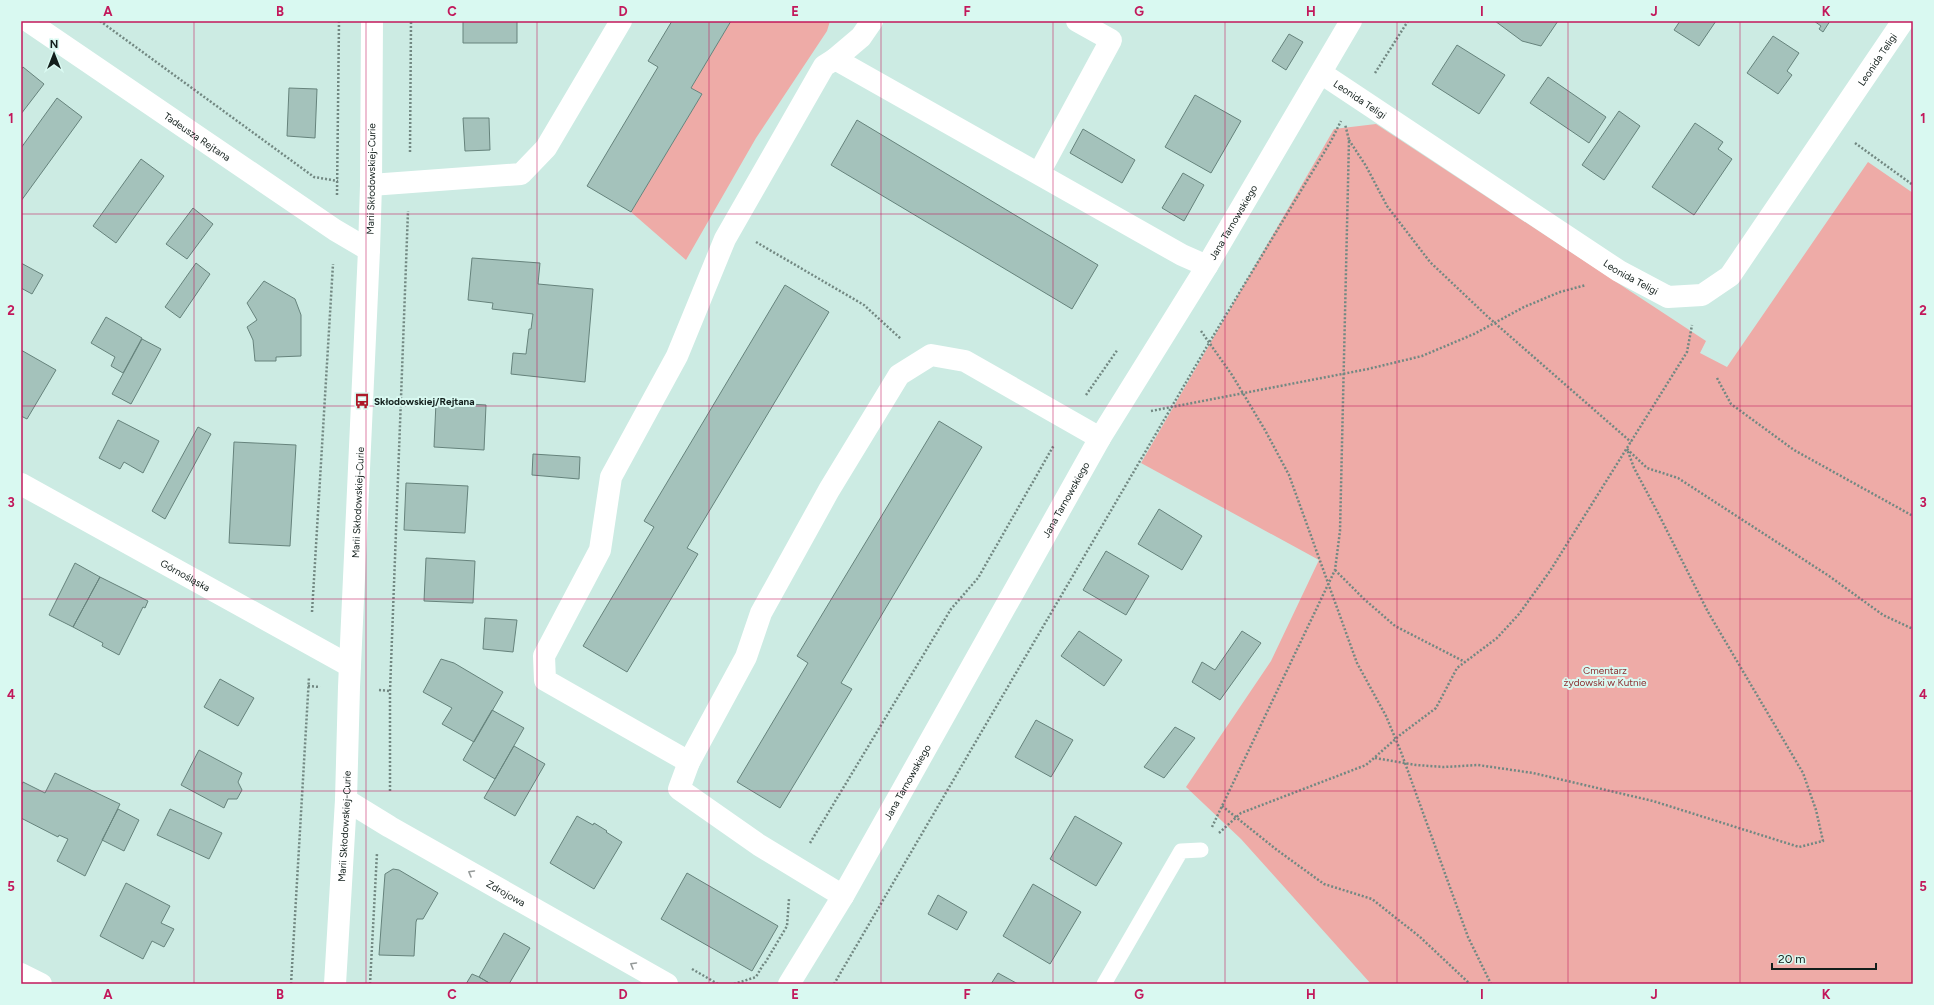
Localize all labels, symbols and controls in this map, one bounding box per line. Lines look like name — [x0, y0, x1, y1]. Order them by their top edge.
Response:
text: A — [103, 4, 113, 19]
text: B — [276, 4, 284, 19]
text: C — [447, 4, 457, 19]
text: D — [618, 4, 628, 19]
text: E — [791, 4, 799, 19]
text: F — [963, 4, 971, 19]
text: G — [1134, 4, 1144, 19]
text: H — [1306, 4, 1316, 19]
text: I — [1480, 4, 1484, 19]
text: J — [1650, 4, 1658, 19]
text: K — [1822, 4, 1831, 19]
street label: Leonida Teligi — [1855, 31, 1900, 88]
north arrow — [34, 34, 74, 74]
text: N — [50, 38, 58, 51]
street label: Leonida Teligi — [1331, 77, 1389, 122]
street label: Tadeusza Rejtana — [161, 109, 233, 164]
text: 1 — [8, 111, 14, 126]
text: 1 — [1920, 111, 1926, 126]
street label: Marii Skłodowskiej-Curie — [363, 123, 378, 235]
street label: Jana Tarnowskiego — [1206, 182, 1261, 262]
street label: Leonida Teligi — [1601, 256, 1660, 298]
text: 2 — [7, 303, 15, 318]
text: 2 — [1919, 303, 1927, 318]
bus stop icon: Skłodowskiej/Rejtana — [353, 392, 371, 410]
place label: Skłodowskiej/Rejtana — [374, 395, 475, 408]
street label: Marii Skłodowskiej-Curie — [349, 446, 367, 558]
street label: Jana Tarnowskiego — [1040, 459, 1093, 540]
text: 3 — [7, 495, 15, 510]
text: 3 — [1919, 495, 1927, 510]
street label: Górnośląska — [158, 557, 212, 594]
park label: Cmentarz żydowski w Kutnie — [1564, 664, 1647, 689]
text: 4 — [7, 687, 15, 702]
text: 4 — [1919, 687, 1927, 702]
street label: Jana Tarnowskiego — [881, 742, 934, 822]
street label: Marii Skłodowskiej-Curie — [335, 770, 354, 882]
one-way arrow — [468, 871, 475, 878]
street label: Zdrojowa — [484, 877, 528, 909]
text: 5 — [7, 879, 15, 894]
text: 5 — [1919, 879, 1927, 894]
scale bar — [1772, 945, 1876, 971]
text: 20 m — [1778, 952, 1806, 966]
one-way arrow — [630, 962, 637, 969]
text: A — [103, 987, 113, 1002]
text: B — [276, 987, 284, 1002]
text: C — [447, 987, 457, 1002]
text: D — [618, 987, 628, 1002]
text: E — [791, 987, 799, 1002]
text: F — [963, 987, 971, 1002]
text: G — [1134, 987, 1144, 1002]
text: H — [1306, 987, 1316, 1002]
text: I — [1480, 987, 1484, 1002]
text: J — [1650, 987, 1658, 1002]
text: K — [1822, 987, 1831, 1002]

